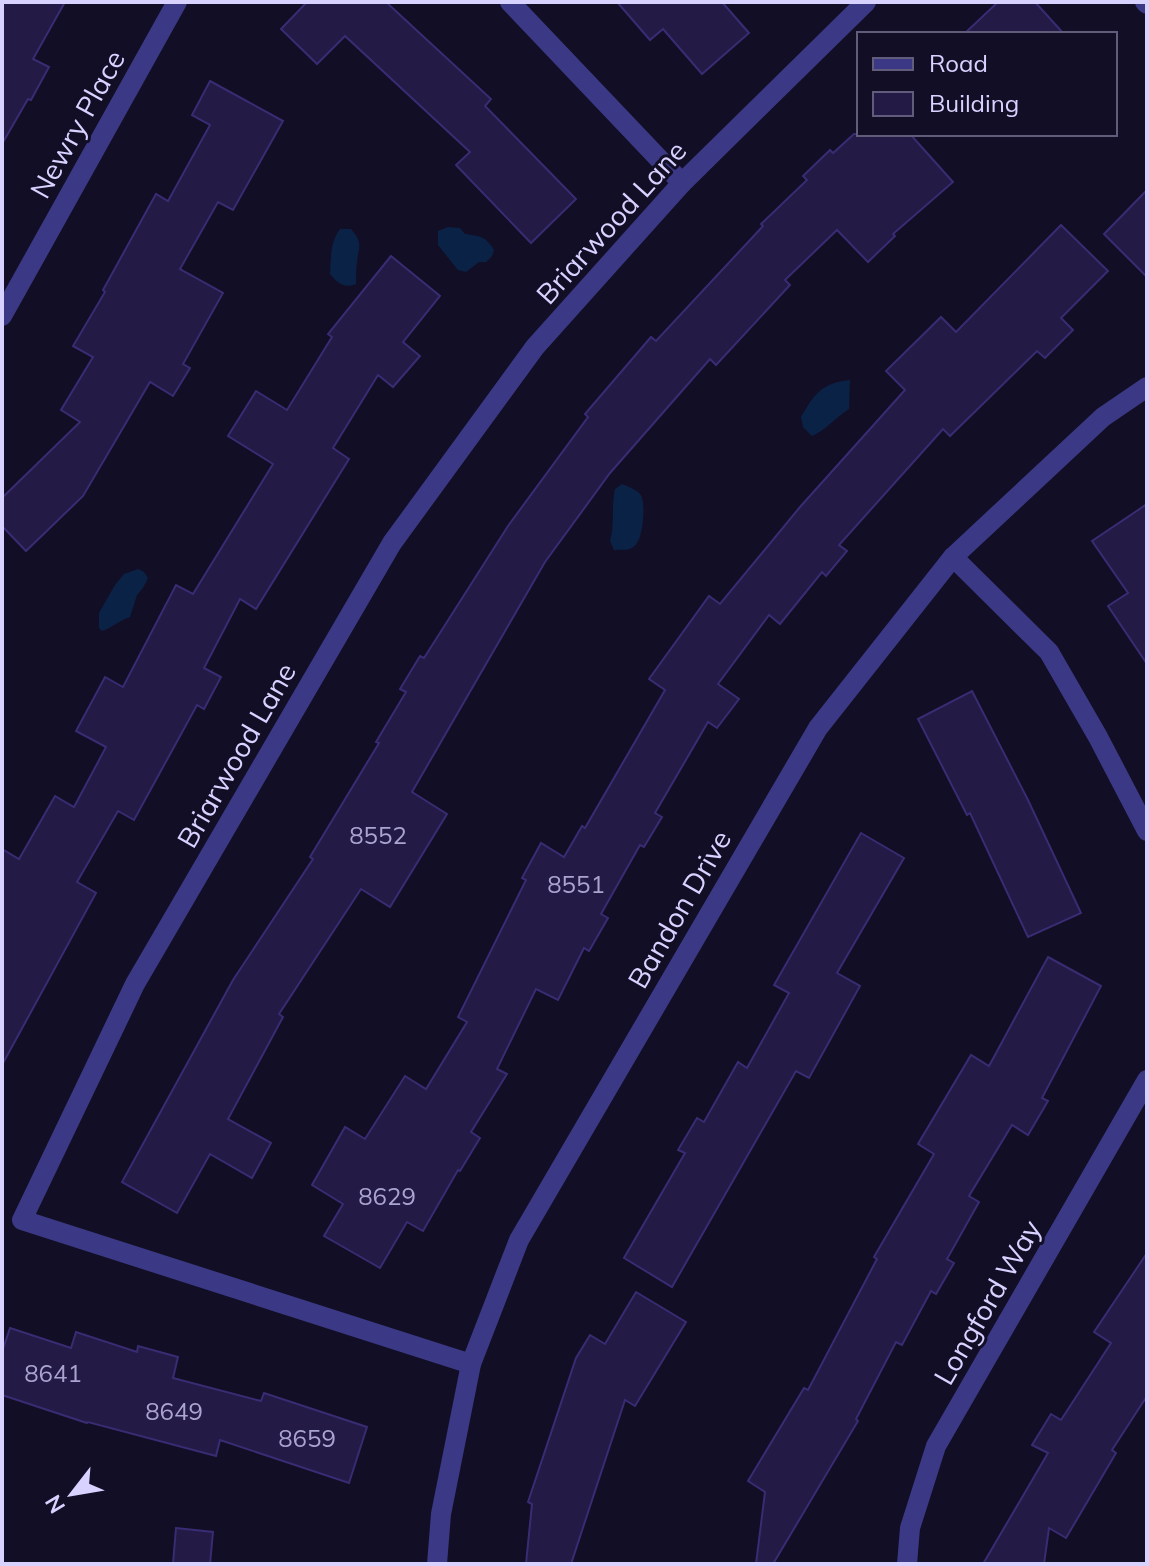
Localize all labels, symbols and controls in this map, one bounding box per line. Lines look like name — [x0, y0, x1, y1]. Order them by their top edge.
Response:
legend — [857, 32, 1117, 136]
street label: Newry Place — [22, 44, 132, 204]
text: Road — [929, 48, 988, 78]
text: Building — [929, 88, 1019, 118]
street label: Briarwood Lane — [529, 133, 693, 311]
street label: Briarwood Lane — [169, 656, 303, 854]
house number: 8552 — [349, 820, 407, 850]
street label: Bandon Drive — [620, 824, 738, 994]
house number: 8551 — [547, 869, 605, 899]
house number: 8629 — [358, 1181, 416, 1211]
street label: Longford Way — [926, 1213, 1048, 1391]
house number: 8641 — [24, 1358, 82, 1388]
house number: 8649 — [145, 1396, 203, 1426]
house number: 8659 — [278, 1423, 336, 1453]
north arrow — [32, 1454, 112, 1534]
text: N — [39, 1490, 71, 1519]

